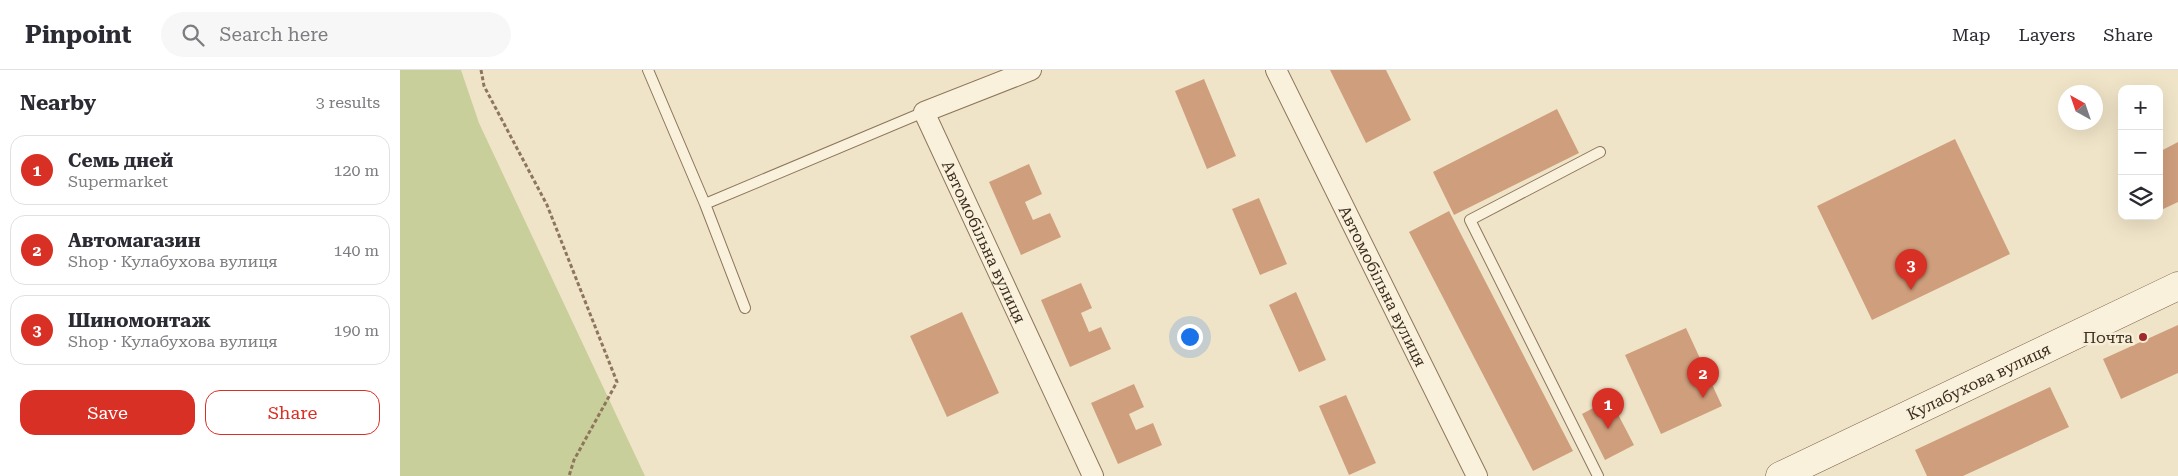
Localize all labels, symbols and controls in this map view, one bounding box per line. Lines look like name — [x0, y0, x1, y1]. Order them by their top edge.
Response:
search box — [161, 12, 511, 57]
text: Pinpoint — [25, 21, 131, 49]
icon: search — [179, 21, 207, 49]
text: Search here — [219, 23, 328, 46]
text: Map — [1952, 24, 1991, 45]
text: Layers — [2019, 24, 2075, 45]
text: Share — [2103, 24, 2153, 45]
north arrow — [2058, 85, 2103, 130]
map controls — [2118, 85, 2163, 220]
button: + — [2118, 85, 2163, 130]
text: Nearby — [20, 91, 96, 115]
text: 3 results — [316, 93, 380, 112]
button: − — [2118, 130, 2163, 175]
text: Семь дней — [68, 149, 173, 172]
street label: Автомобільна вулиця — [938, 158, 1030, 326]
text: 1 — [33, 161, 41, 180]
text: 120 m — [333, 161, 379, 180]
text: Supermarket — [68, 172, 168, 191]
button: layers — [2118, 175, 2163, 220]
street label: Автомобільна вулиця — [1335, 203, 1430, 370]
text: Автомагазин — [68, 229, 201, 252]
text: 2 — [33, 241, 41, 260]
text: 140 m — [333, 241, 379, 260]
pin: 3 — [1895, 249, 1927, 290]
text: Shop · Кулабухова вулиця — [68, 252, 278, 271]
text: Шиномонтаж — [68, 309, 211, 332]
text: 3 — [33, 321, 41, 340]
text: 190 m — [333, 321, 379, 340]
your location — [1177, 324, 1203, 350]
place label: Почта — [2083, 328, 2133, 347]
marker: Почта — [2137, 331, 2149, 343]
text: Shop · Кулабухова вулиця — [68, 332, 278, 351]
street label: Кулабухова вулиця — [1904, 339, 2054, 424]
pin: 2 — [1687, 357, 1719, 398]
pin: 1 — [1592, 388, 1624, 429]
button: Save — [20, 390, 195, 435]
button: Share — [205, 390, 380, 435]

